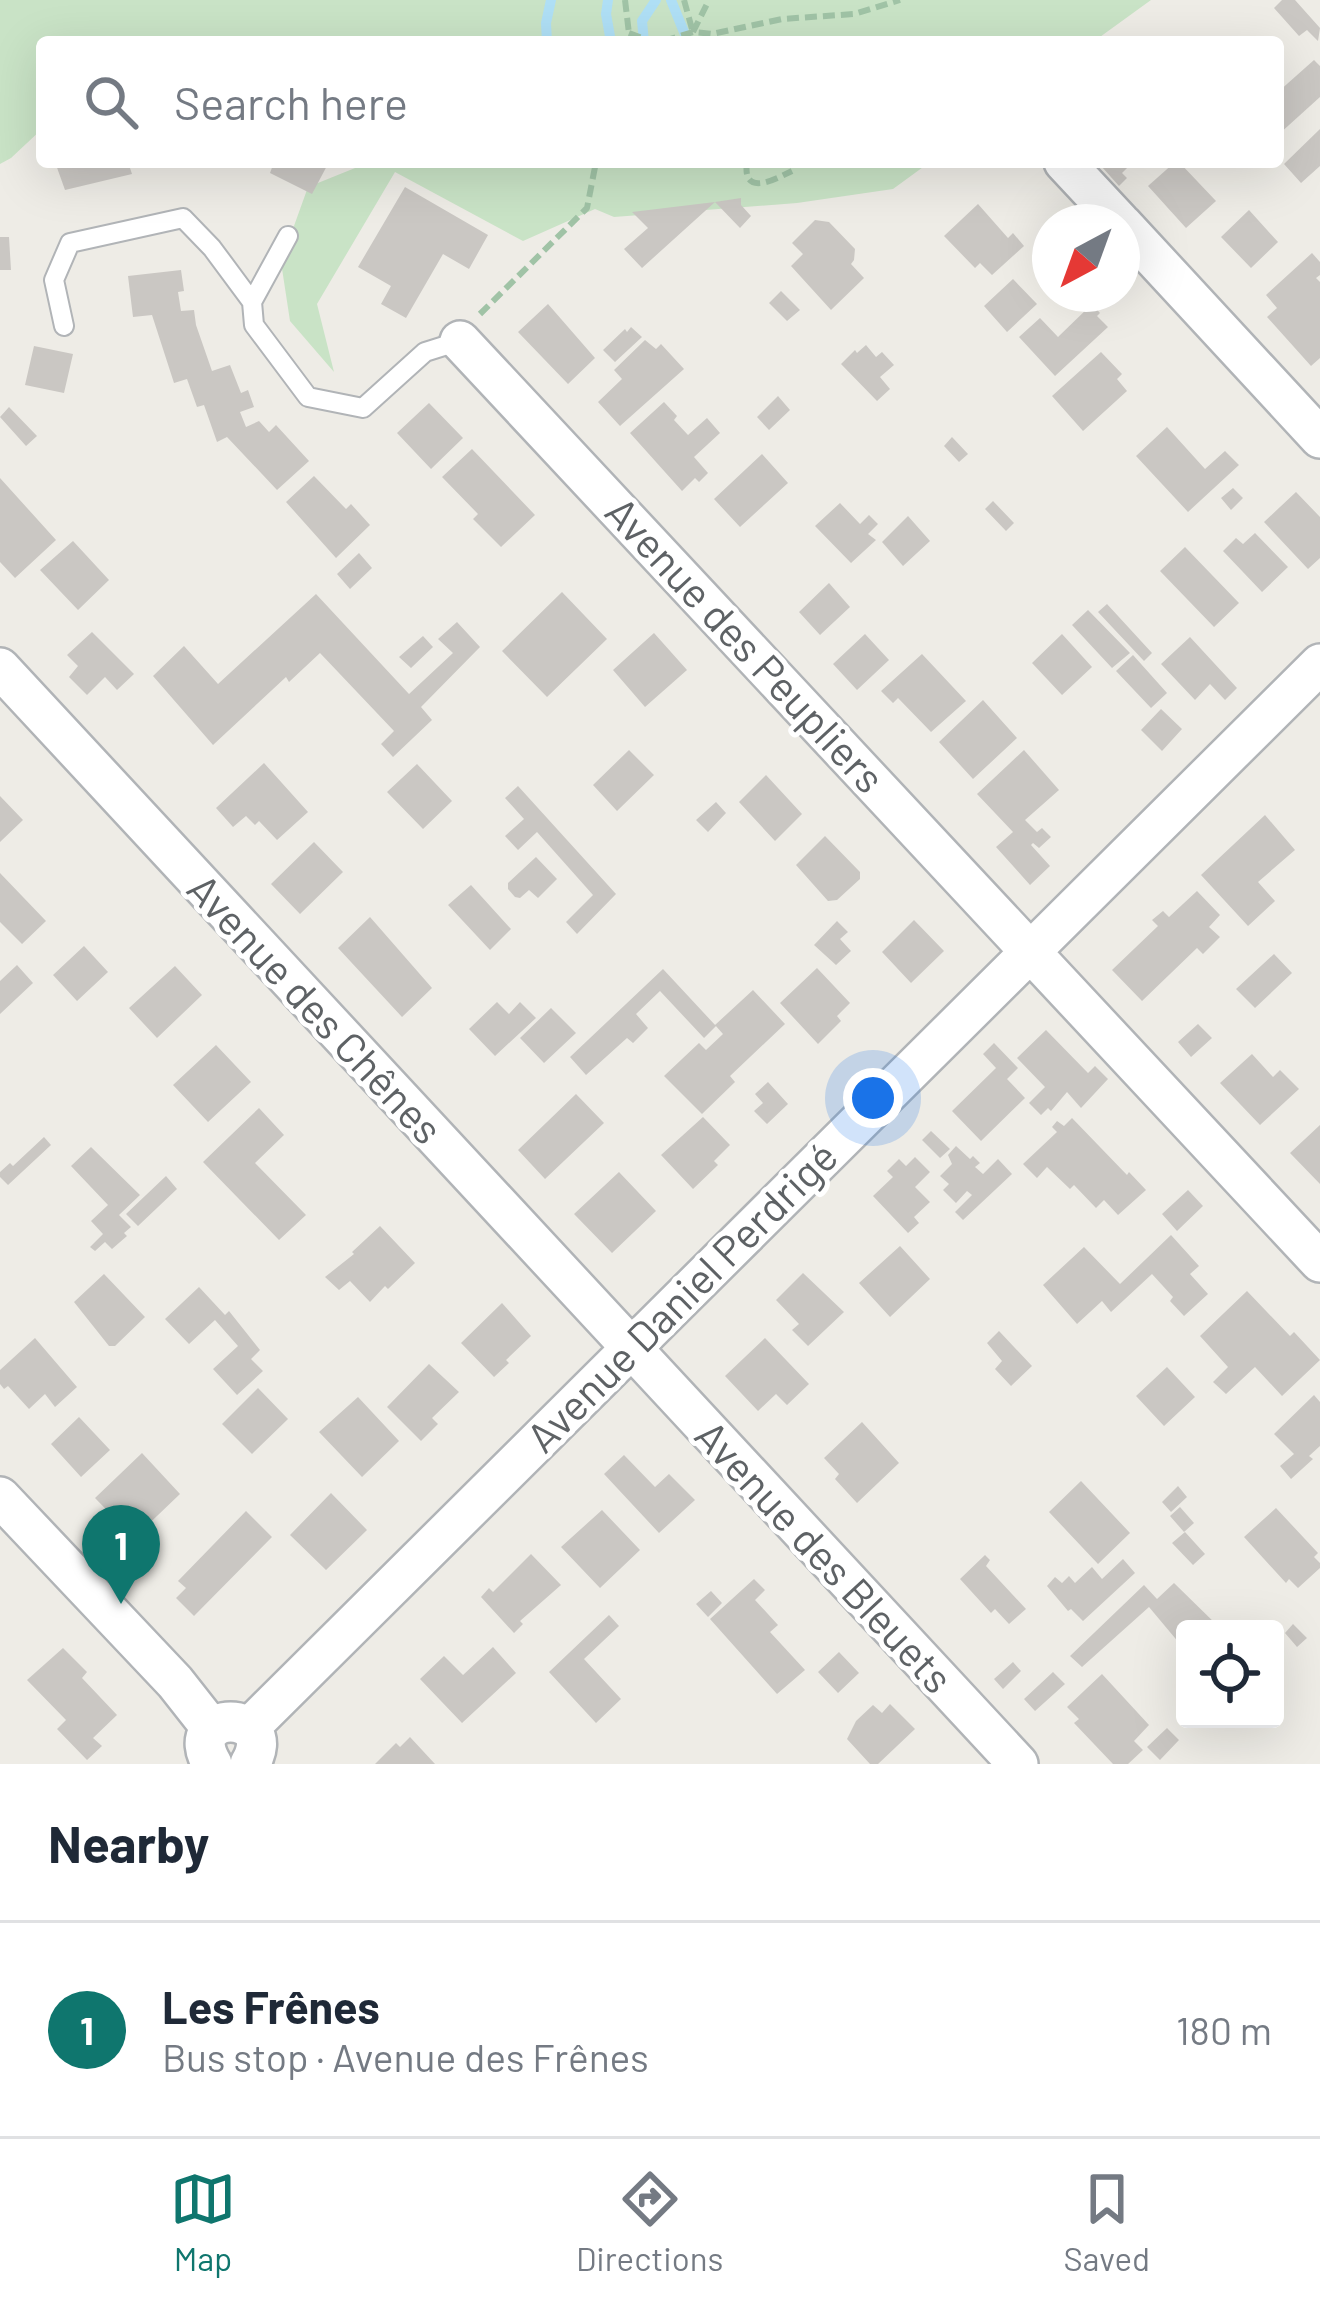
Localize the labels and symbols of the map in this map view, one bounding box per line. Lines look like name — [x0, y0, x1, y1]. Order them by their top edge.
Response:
north arrow — [1032, 204, 1140, 312]
street label: Avenue des Peupliers — [596, 486, 896, 802]
street label: Avenue des Chênes — [179, 863, 454, 1153]
your location — [843, 1068, 903, 1128]
street label: Avenue Daniel Perdrigé — [515, 1130, 847, 1462]
street label: Avenue des Bleuets — [686, 1409, 964, 1702]
pin: 1 — [82, 1505, 160, 1604]

